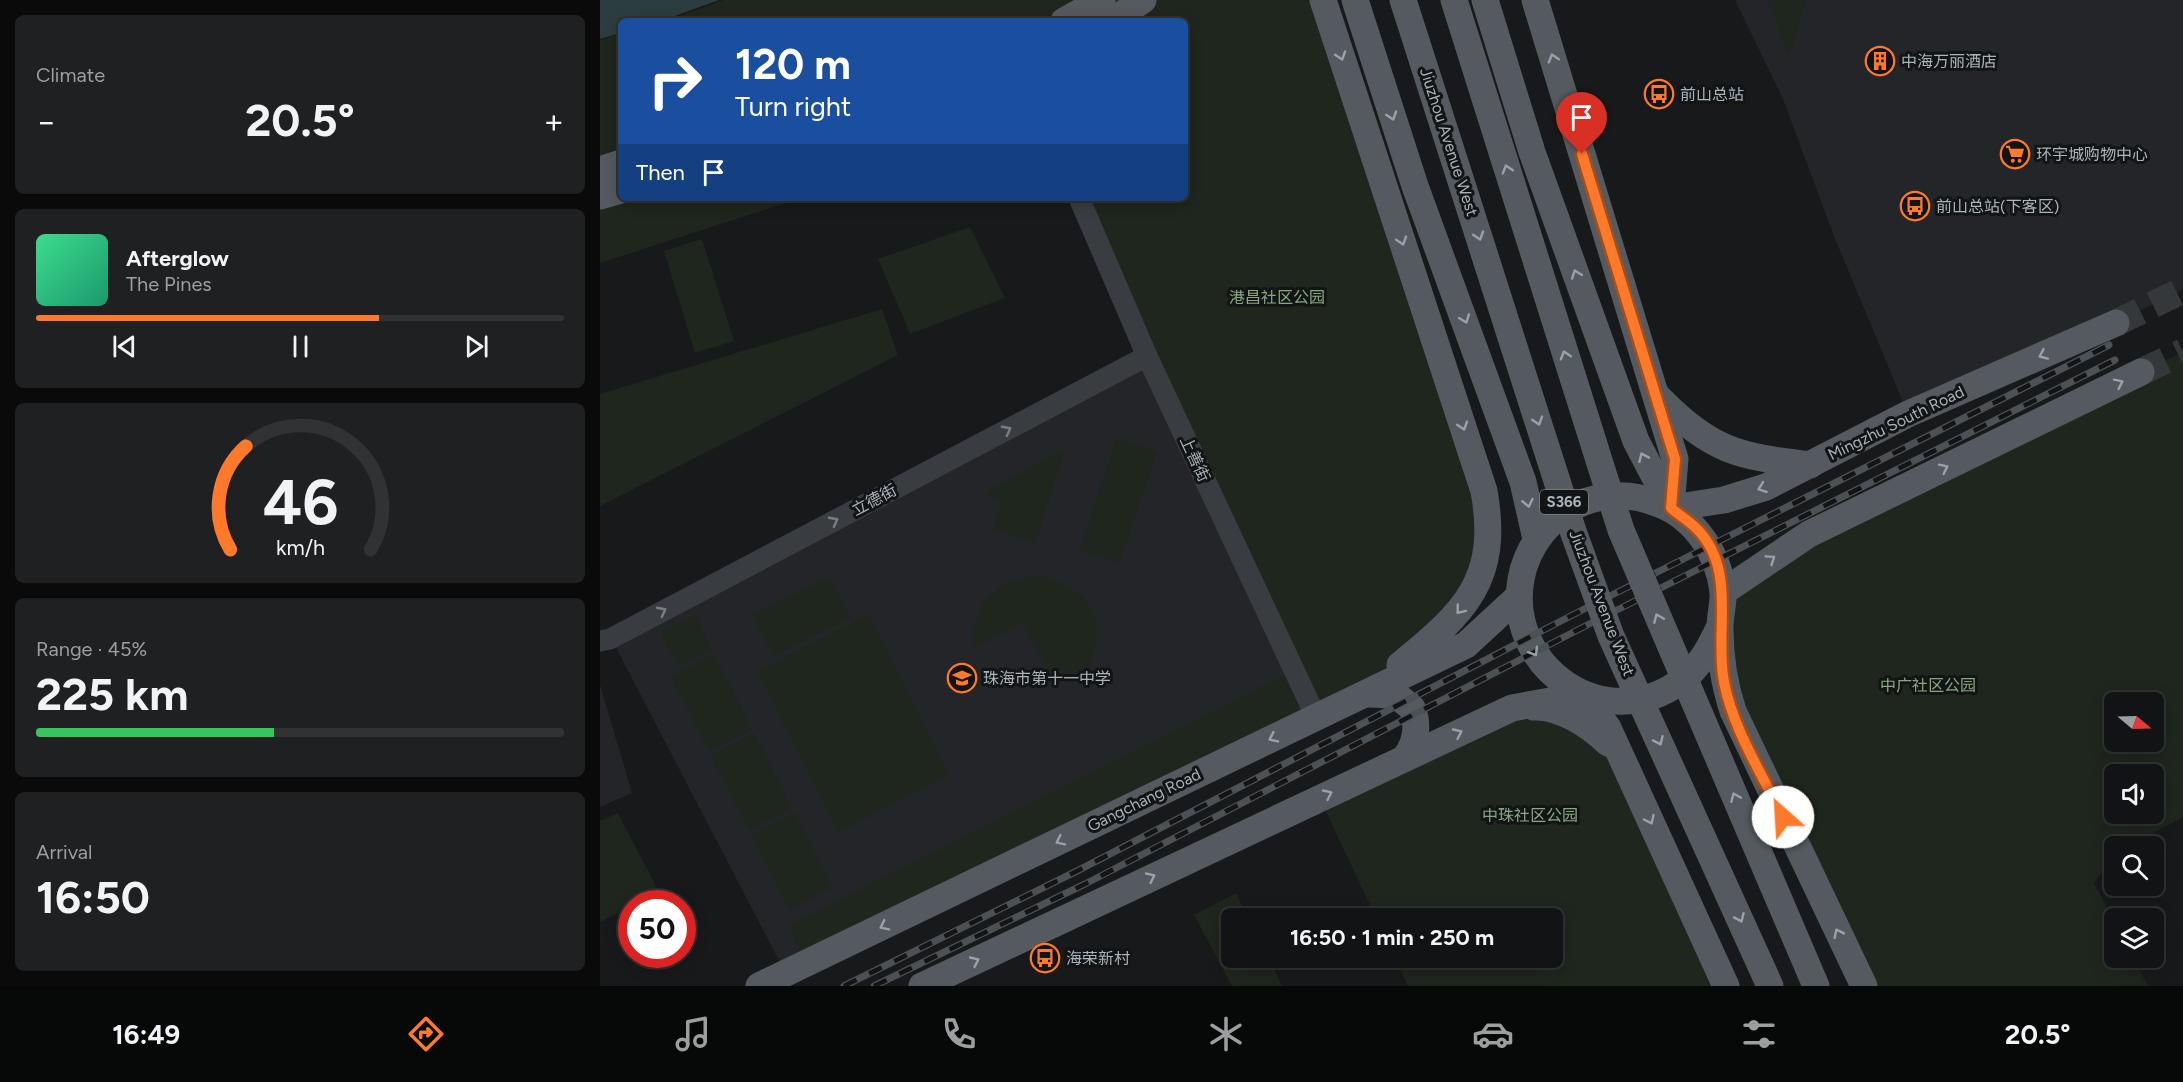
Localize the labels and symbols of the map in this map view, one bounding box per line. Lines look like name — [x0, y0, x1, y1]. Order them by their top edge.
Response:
building icon: 中海万丽酒店 — [1864, 45, 1896, 77]
one-way arrow — [1334, 50, 1346, 61]
place label: 中海万丽酒店 — [1901, 52, 1997, 71]
one-way arrow — [1548, 53, 1560, 64]
street label: Jiuzhou Avenue West — [1416, 65, 1482, 219]
bus stop icon: 前山总站 — [1643, 78, 1675, 110]
place label: 前山总站 — [1680, 85, 1744, 104]
pin — [1556, 92, 1607, 154]
one-way arrow — [1385, 110, 1397, 121]
supermarket icon: 环宇城购物中心 — [1999, 138, 2031, 170]
place label: 环宇城购物中心 — [2036, 145, 2148, 164]
one-way arrow — [1501, 164, 1514, 175]
bus stop icon: 前山总站(下客区) — [1899, 190, 1931, 222]
place label: 前山总站(下客区) — [1936, 197, 2059, 216]
one-way arrow — [1471, 230, 1484, 241]
one-way arrow — [1395, 235, 1407, 246]
one-way arrow — [1571, 269, 1584, 280]
park label: 港昌社区公园 — [1229, 288, 1325, 307]
one-way arrow — [1457, 313, 1470, 324]
one-way arrow — [2039, 348, 2050, 360]
one-way arrow — [1560, 350, 1572, 361]
one-way arrow — [2112, 379, 2123, 390]
street label: Mingzhu South Road — [1825, 382, 1967, 464]
one-way arrow — [1531, 415, 1543, 426]
one-way arrow — [1456, 420, 1468, 431]
one-way arrow — [1000, 426, 1011, 437]
street label: 上善街 — [1176, 433, 1214, 485]
one-way arrow — [1638, 452, 1650, 463]
one-way arrow — [1937, 464, 1948, 476]
street label: 立德街 — [848, 480, 900, 520]
one-way arrow — [1758, 481, 1769, 493]
road number: S366 — [1540, 490, 1588, 514]
one-way arrow — [1521, 498, 1534, 508]
one-way arrow — [828, 516, 839, 528]
street label: Jiuzhou Avenue West — [1565, 527, 1639, 679]
one-way arrow — [1765, 555, 1776, 566]
one-way arrow — [1456, 603, 1467, 614]
one-way arrow — [655, 607, 666, 619]
one-way arrow — [1653, 613, 1665, 624]
one-way arrow — [1527, 646, 1539, 656]
school or university icon: 珠海市第十一中学 — [946, 662, 978, 694]
place label: 珠海市第十一中学 — [983, 669, 1111, 688]
park label: 中广社区公园 — [1880, 676, 1976, 695]
north arrow — [2104, 692, 2164, 752]
one-way arrow — [1451, 728, 1462, 740]
one-way arrow — [1269, 731, 1280, 742]
one-way arrow — [1652, 734, 1664, 745]
street label: Gangchang Road — [1084, 764, 1204, 836]
position arrow — [1751, 785, 1815, 849]
one-way arrow — [1321, 789, 1332, 801]
one-way arrow — [1730, 793, 1742, 804]
park label: 中珠社区公园 — [1482, 806, 1578, 825]
one-way arrow — [1642, 814, 1654, 825]
one-way arrow — [1055, 833, 1066, 845]
one-way arrow — [1145, 873, 1156, 885]
speed limit sign: 50 — [618, 890, 696, 968]
one-way arrow — [1732, 912, 1744, 923]
one-way arrow — [880, 918, 891, 930]
one-way arrow — [1834, 929, 1846, 940]
bus stop icon: 海荣新村 — [1029, 942, 1061, 974]
place label: 海荣新村 — [1066, 949, 1130, 968]
one-way arrow — [969, 956, 980, 968]

